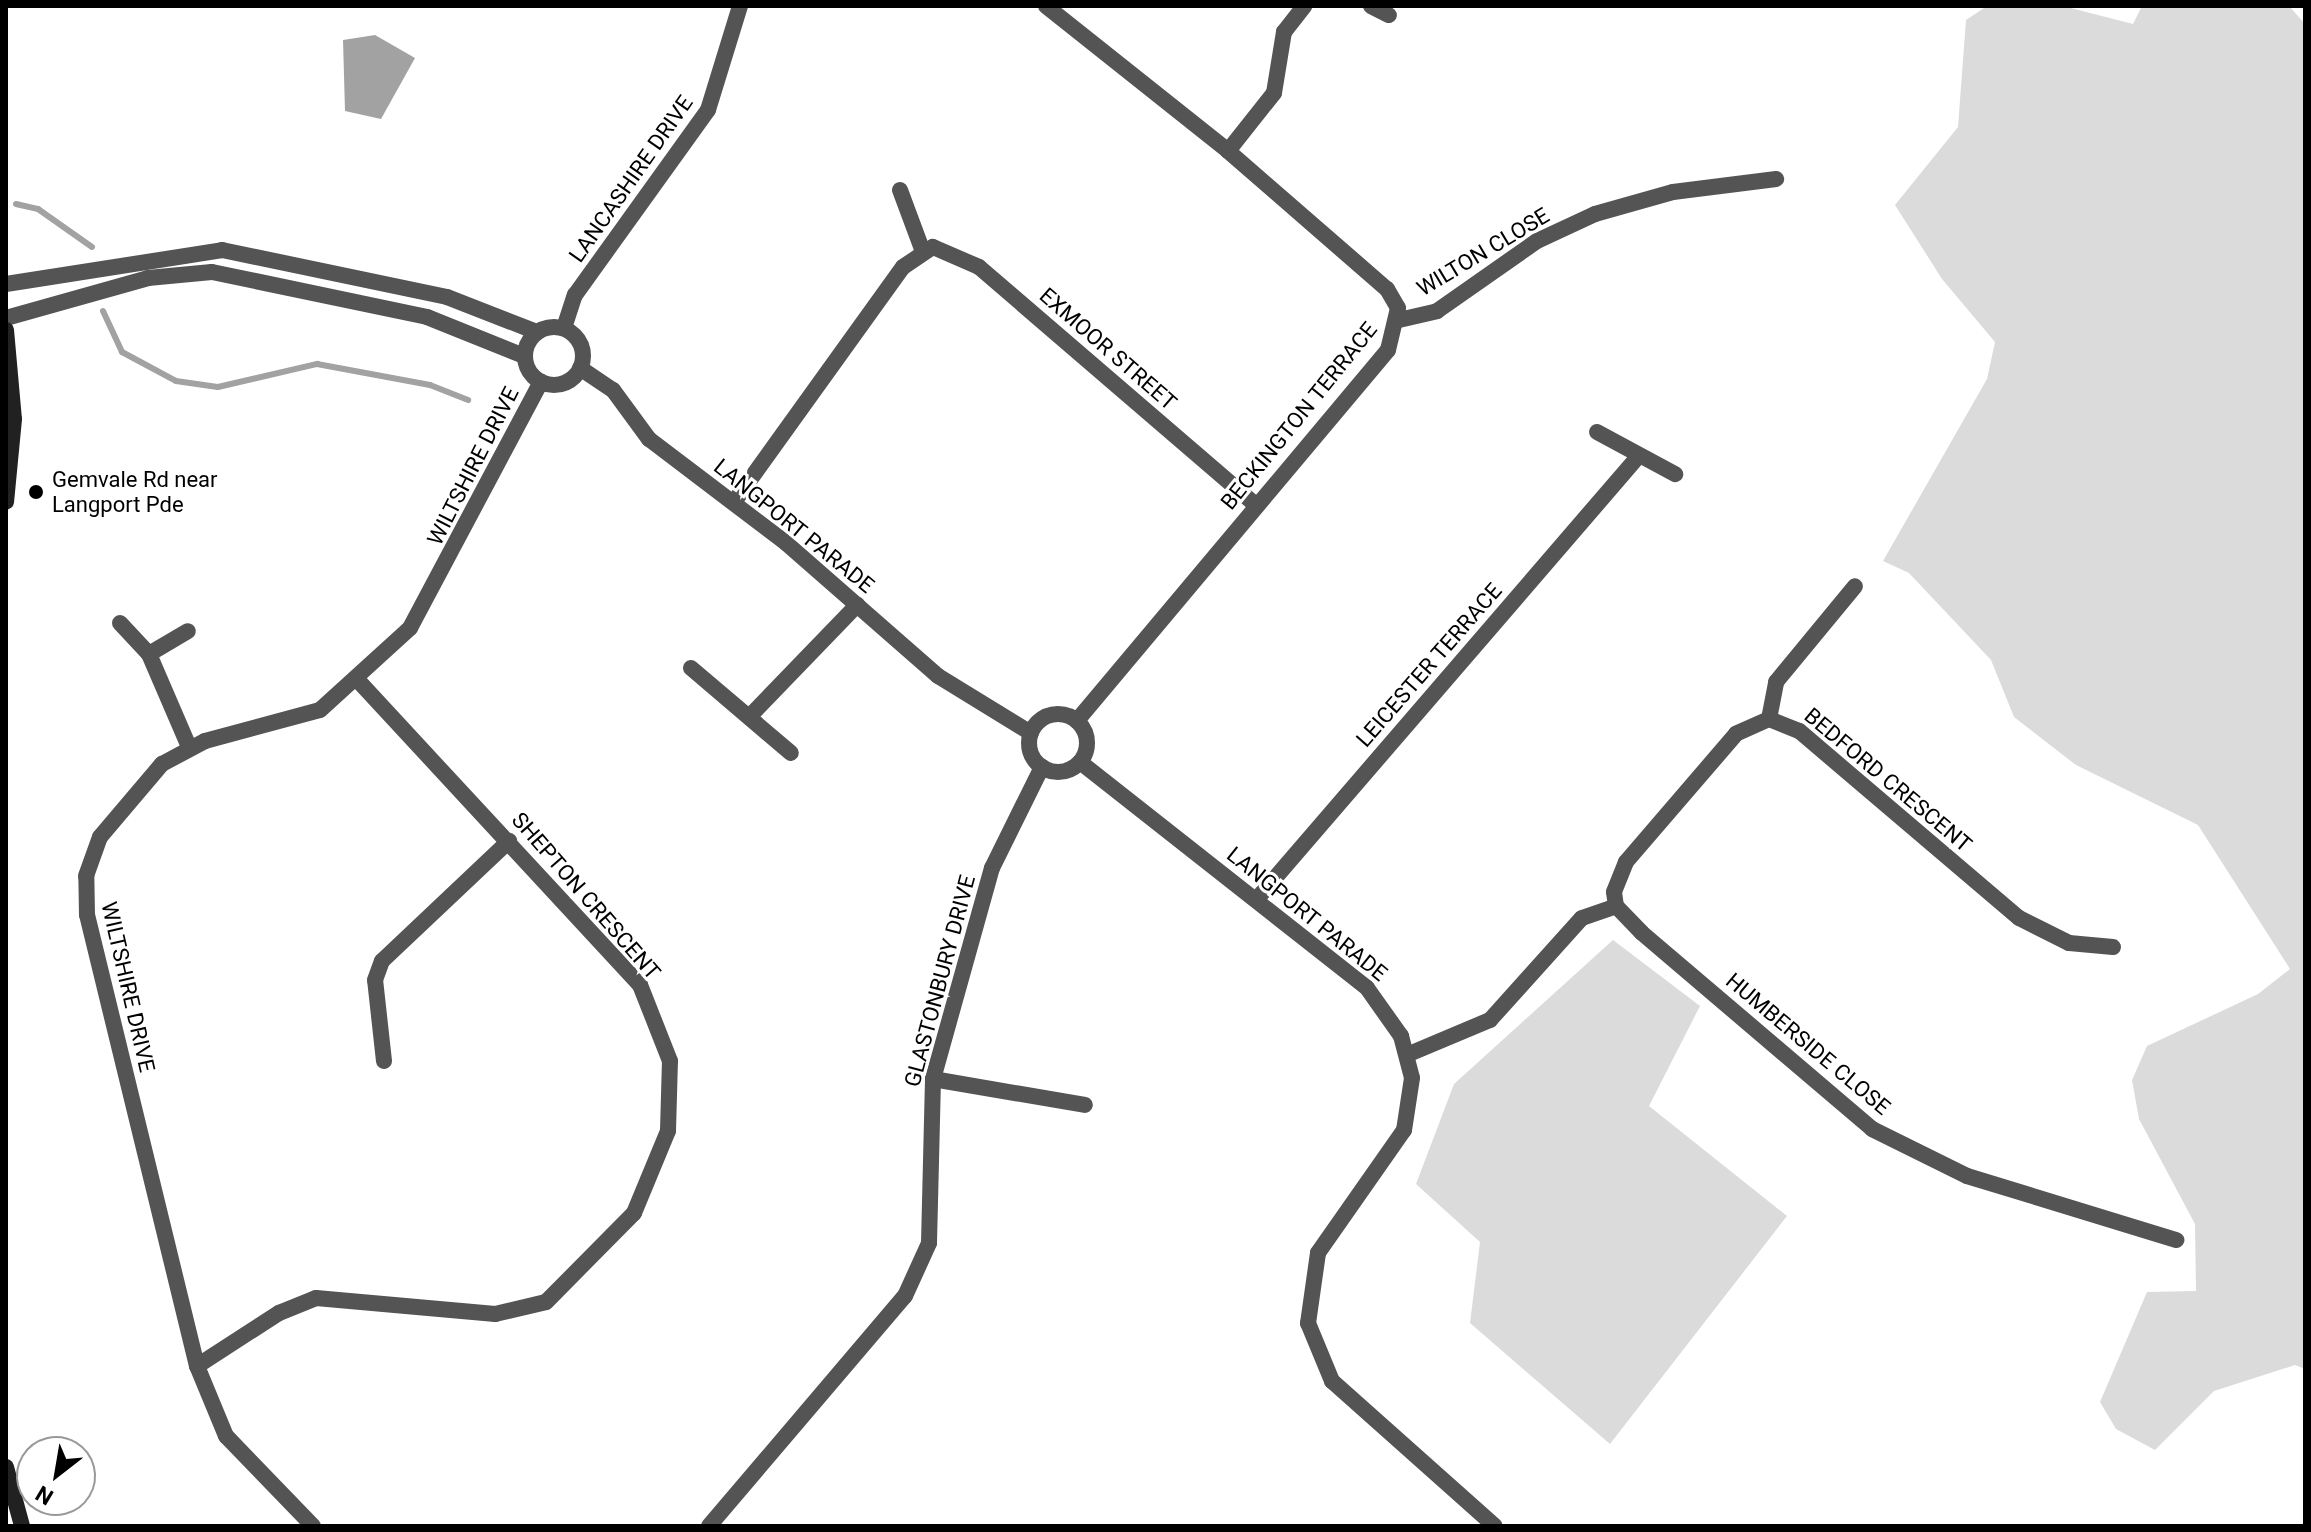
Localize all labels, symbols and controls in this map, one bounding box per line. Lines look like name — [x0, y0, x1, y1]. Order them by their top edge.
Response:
street label: LANCASHIRE DRIVE — [564, 91, 698, 267]
street label: WILTON CLOSE — [1412, 202, 1554, 302]
street label: EXMOOR STREET — [1034, 282, 1182, 416]
street label: BECKINGTON TERRACE — [1215, 317, 1383, 515]
street label: WILTSHIRE DRIVE — [422, 382, 524, 550]
street label: LANGPORT PARADE — [708, 453, 880, 599]
place label: Gemvale Rd near Langport Pde — [52, 466, 218, 518]
marker: Gemvale Rd near Langport Pde — [27, 483, 45, 501]
street label: LEICESTER TERRACE — [1351, 578, 1507, 752]
street label: BEDFORD CRESCENT — [1799, 702, 1977, 858]
street label: SHEPTON CRESCENT — [506, 807, 666, 985]
street label: LANGPORT PARADE — [1221, 841, 1393, 987]
street label: GLASTONBURY DRIVE — [899, 872, 981, 1090]
street label: WILTSHIRE DRIVE — [96, 899, 160, 1075]
street label: HUMBERSIDE CLOSE — [1720, 968, 1896, 1120]
north arrow — [16, 1436, 96, 1516]
text: N — [31, 1481, 58, 1510]

